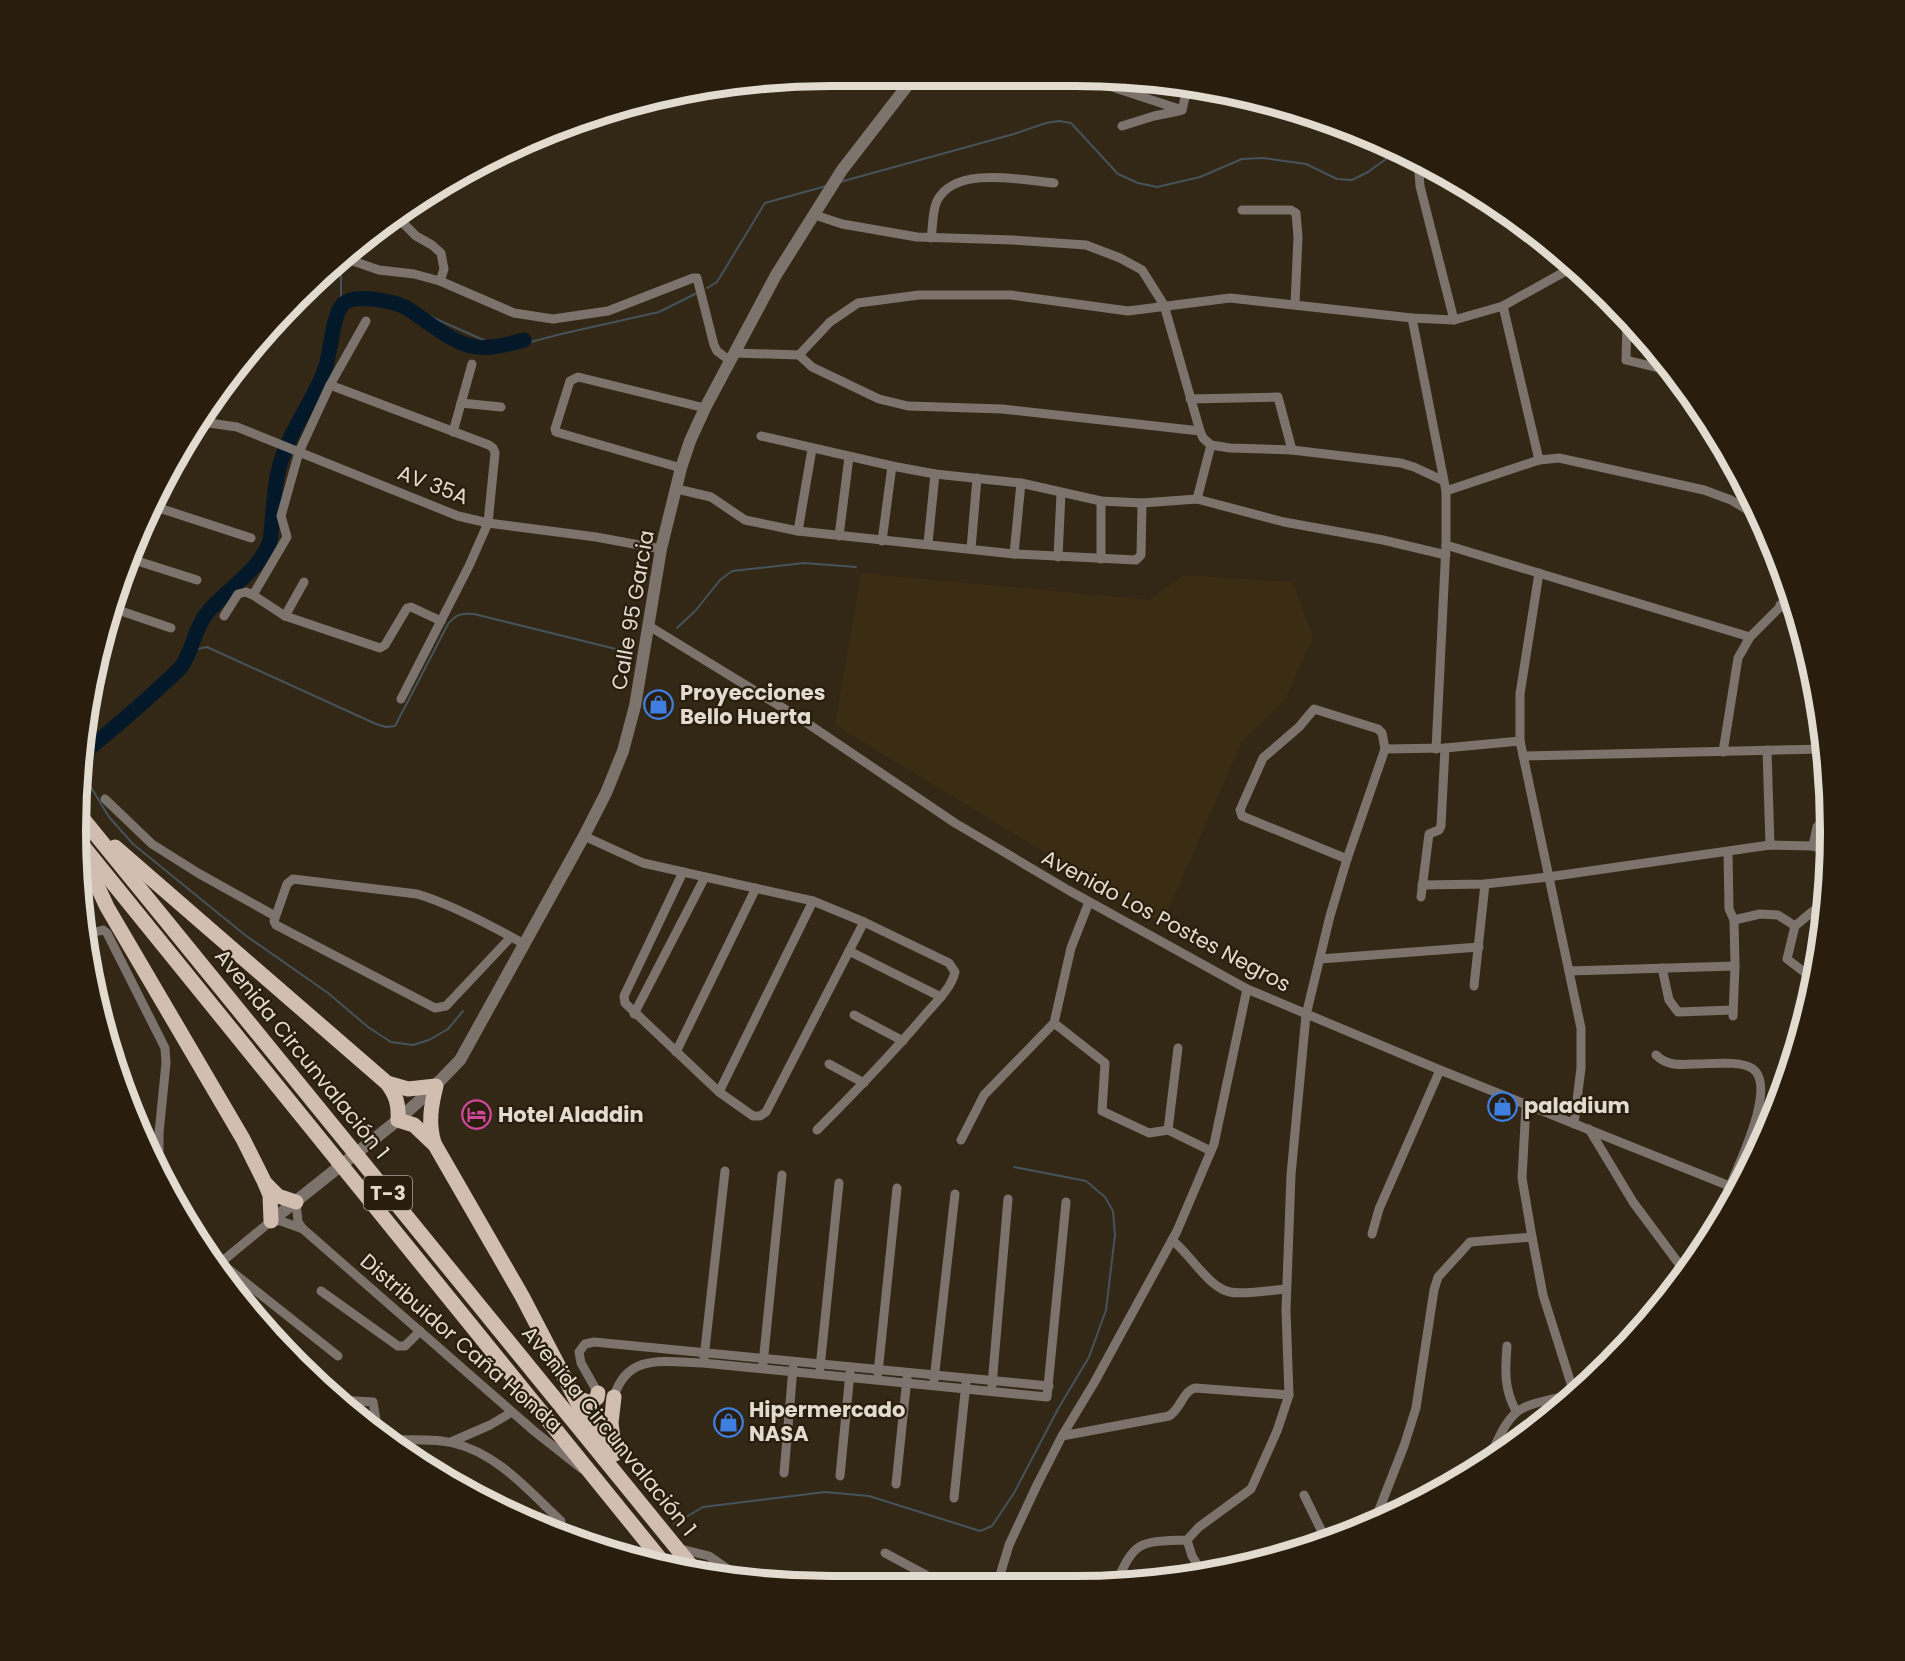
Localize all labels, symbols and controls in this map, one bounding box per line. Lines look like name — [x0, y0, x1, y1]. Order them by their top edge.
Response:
street label: AV 35A — [394, 458, 473, 511]
street label: Calle 95 Garcia — [604, 528, 661, 692]
place label: Proyecciones Bello Huerta — [680, 678, 825, 731]
shop icon: Proyecciones Bello Huerta — [643, 689, 675, 721]
street label: Avenido Los Postes Negros — [1037, 843, 1296, 999]
street label: Avenida Circunvalación 1 — [208, 942, 396, 1165]
shop icon: paladium — [1487, 1090, 1519, 1122]
place label: paladium — [1524, 1091, 1630, 1120]
hotel icon: Hotel Aladdin — [461, 1099, 493, 1131]
place label: Hotel Aladdin — [498, 1100, 644, 1129]
road number: T-3 — [364, 1176, 412, 1210]
street label: Distribuidor Caña Honda — [354, 1247, 569, 1439]
street label: Avenida Circunvalación 1 — [515, 1319, 703, 1542]
place label: Hipermercado NASA — [749, 1395, 906, 1448]
shop icon: Hipermercado NASA — [712, 1406, 744, 1438]

